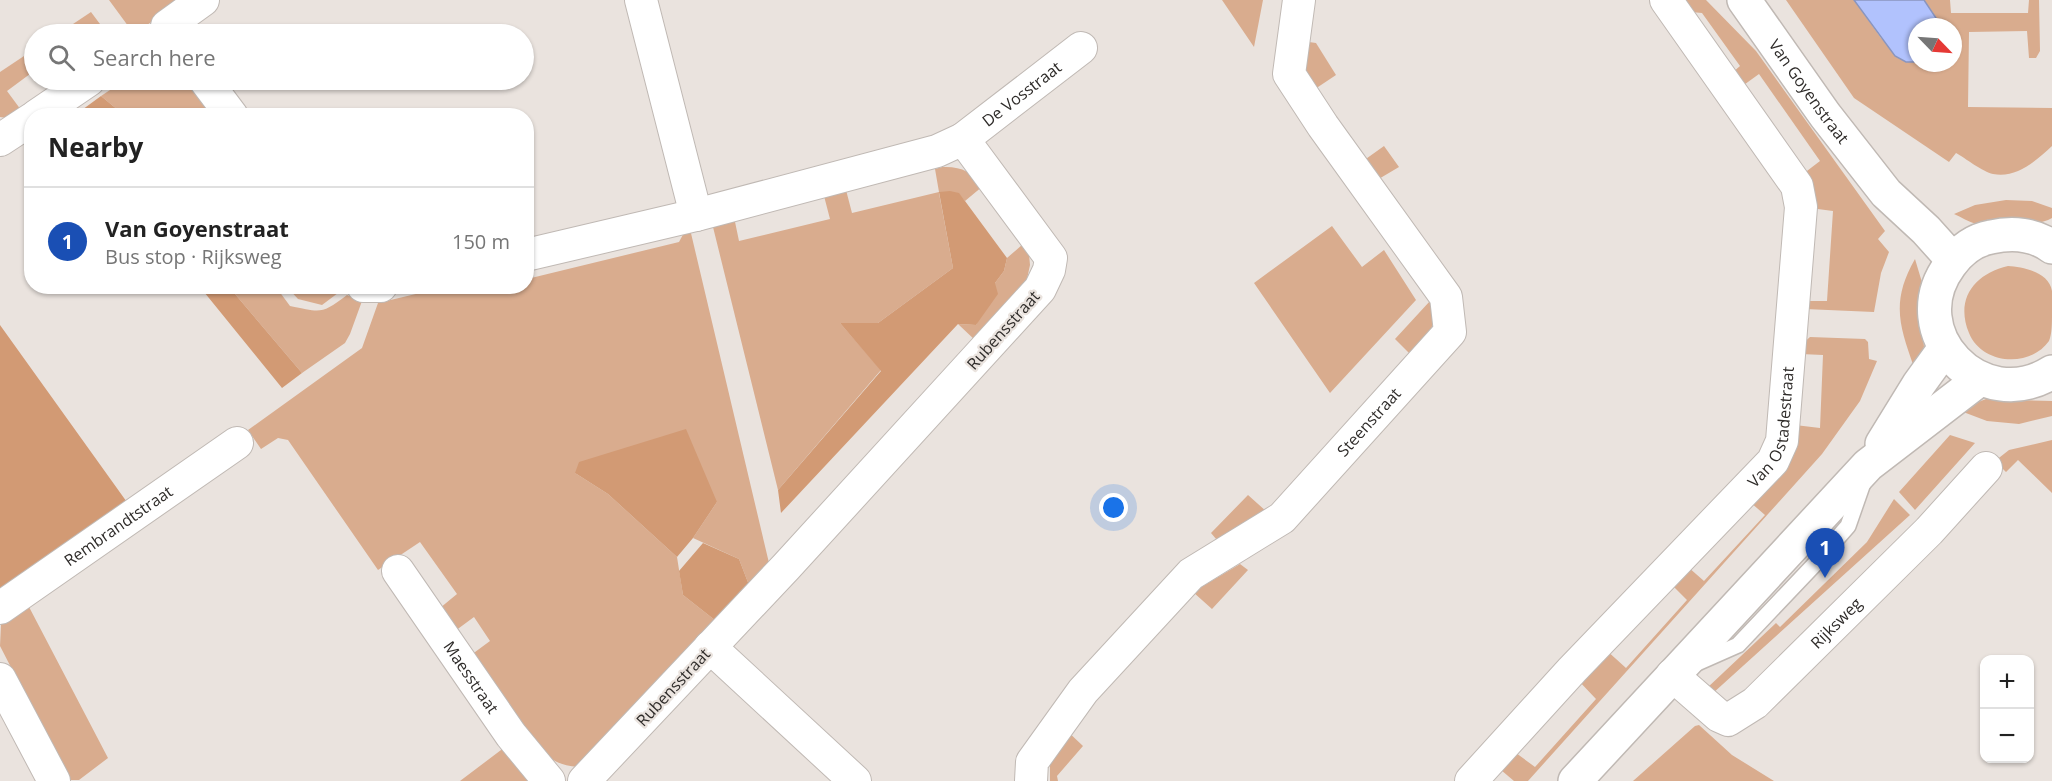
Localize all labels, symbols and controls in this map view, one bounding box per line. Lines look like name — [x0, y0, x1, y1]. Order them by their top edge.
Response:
north arrow — [1908, 18, 1962, 72]
search box — [24, 24, 534, 90]
street label: Van Goyenstraat — [1764, 35, 1854, 148]
icon: search — [45, 41, 78, 74]
text: Search here — [93, 42, 216, 72]
street label: De Vosstraat — [977, 56, 1066, 131]
text: Nearby — [48, 129, 143, 165]
text: Van Goyenstraat — [105, 213, 289, 243]
text: 1 — [62, 228, 73, 255]
text: 150 m — [452, 228, 510, 255]
text: Bus stop · Rijksweg — [105, 243, 282, 270]
street label: Rubensstraat — [962, 286, 1045, 374]
street label: Van Ostadestraat — [1742, 365, 1799, 492]
street label: Steenstraat — [1332, 383, 1406, 461]
street label: Rembrandtstraat — [60, 480, 177, 571]
your location — [1099, 493, 1128, 522]
pin: 1 — [1806, 528, 1844, 578]
street label: Rijksweg — [1805, 592, 1867, 653]
street label: Maesstraat — [439, 637, 504, 718]
street label: Rubensstraat — [631, 643, 715, 731]
map controls — [1980, 655, 2034, 763]
button: + — [1980, 655, 2034, 709]
button: − — [1980, 709, 2034, 763]

